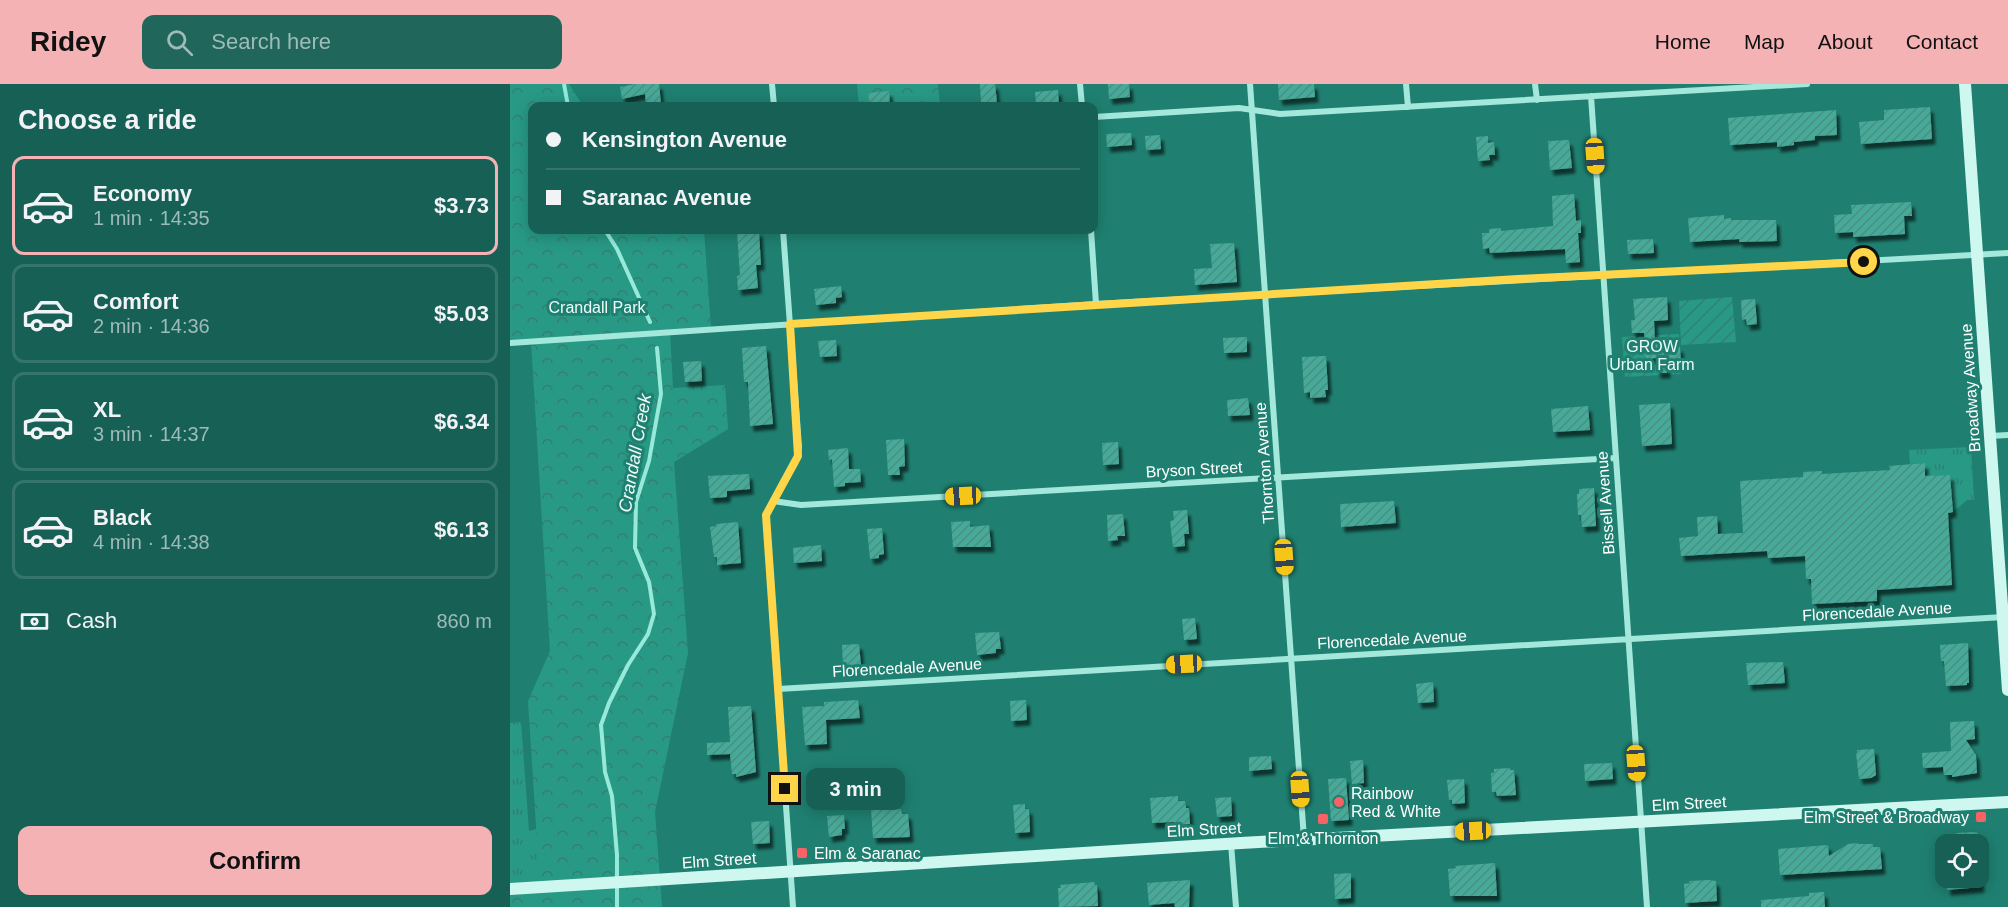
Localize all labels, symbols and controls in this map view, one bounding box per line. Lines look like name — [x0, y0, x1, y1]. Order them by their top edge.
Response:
search box — [142, 15, 562, 69]
text: Ridey — [30, 26, 106, 57]
icon: search — [163, 26, 196, 59]
text: Search here — [211, 29, 331, 54]
text: Home — [1655, 30, 1711, 53]
text: Map — [1744, 30, 1785, 53]
text: About — [1818, 30, 1873, 53]
text: Contact — [1906, 30, 1978, 53]
text: Choose a ride — [18, 105, 197, 135]
text: Kensington Avenue — [582, 127, 787, 152]
car — [1585, 137, 1605, 175]
icon: car — [21, 179, 75, 233]
text: Economy — [93, 181, 192, 206]
text: Saranac Avenue — [582, 185, 752, 210]
text: $3.73 — [434, 193, 489, 218]
text: 1 min · 14:35 — [93, 207, 210, 229]
route start — [1850, 248, 1877, 275]
icon: car — [21, 287, 75, 341]
text: Comfort — [93, 289, 179, 314]
park label: Crandall Park — [549, 299, 646, 316]
text: $5.03 — [434, 301, 489, 326]
text: 2 min · 14:36 — [93, 315, 210, 337]
street label: Broadway Avenue — [1958, 323, 1983, 453]
park label: GROW Urban Farm — [1609, 338, 1695, 373]
water label: Crandall Creek — [615, 391, 655, 514]
icon: car — [21, 395, 75, 449]
text: XL — [93, 397, 121, 422]
street label: Thornton Avenue — [1252, 402, 1277, 524]
text: $6.34 — [434, 409, 489, 434]
text: 3 min · 14:37 — [93, 423, 210, 445]
street label: Bissell Avenue — [1593, 451, 1618, 555]
street label: Bryson Street — [1145, 458, 1243, 481]
car — [945, 486, 981, 506]
icon: car — [21, 503, 75, 557]
text: Black — [93, 505, 152, 530]
text: $6.13 — [434, 517, 489, 542]
text: 4 min · 14:38 — [93, 531, 210, 553]
car — [1274, 538, 1294, 576]
street label: Florencedale Avenue — [1802, 599, 1952, 624]
icon: cash — [18, 605, 51, 638]
text: Cash — [66, 608, 117, 633]
text: 860 m — [436, 610, 492, 632]
street label: Florencedale Avenue — [1317, 627, 1467, 652]
car — [1166, 654, 1202, 674]
street label: Florencedale Avenue — [832, 655, 982, 680]
car — [1626, 744, 1646, 782]
callout: 3 min — [806, 768, 905, 810]
car — [1290, 770, 1310, 808]
route end — [771, 775, 798, 802]
text: 3 min — [829, 778, 882, 800]
place label: Rainbow Red & White — [1351, 785, 1441, 820]
street label: Elm Street — [1651, 793, 1727, 814]
marker: Rainbow Red & White — [1332, 795, 1346, 809]
place label: Elm Street & Broadway — [1804, 809, 1969, 826]
marker: Elm Street & Broadway — [1974, 810, 1988, 824]
marker: Elm & Thornton — [1316, 812, 1330, 826]
street label: Elm Street — [1166, 819, 1242, 840]
car — [1455, 821, 1491, 841]
button: Confirm — [18, 826, 492, 895]
place label: Elm & Thornton — [1268, 830, 1378, 847]
map controls — [1935, 834, 1989, 888]
button: locate — [1935, 834, 1989, 888]
place label: Elm & Saranac — [814, 845, 921, 862]
marker: Elm & Saranac — [795, 846, 809, 860]
street label: Elm Street — [681, 849, 757, 872]

